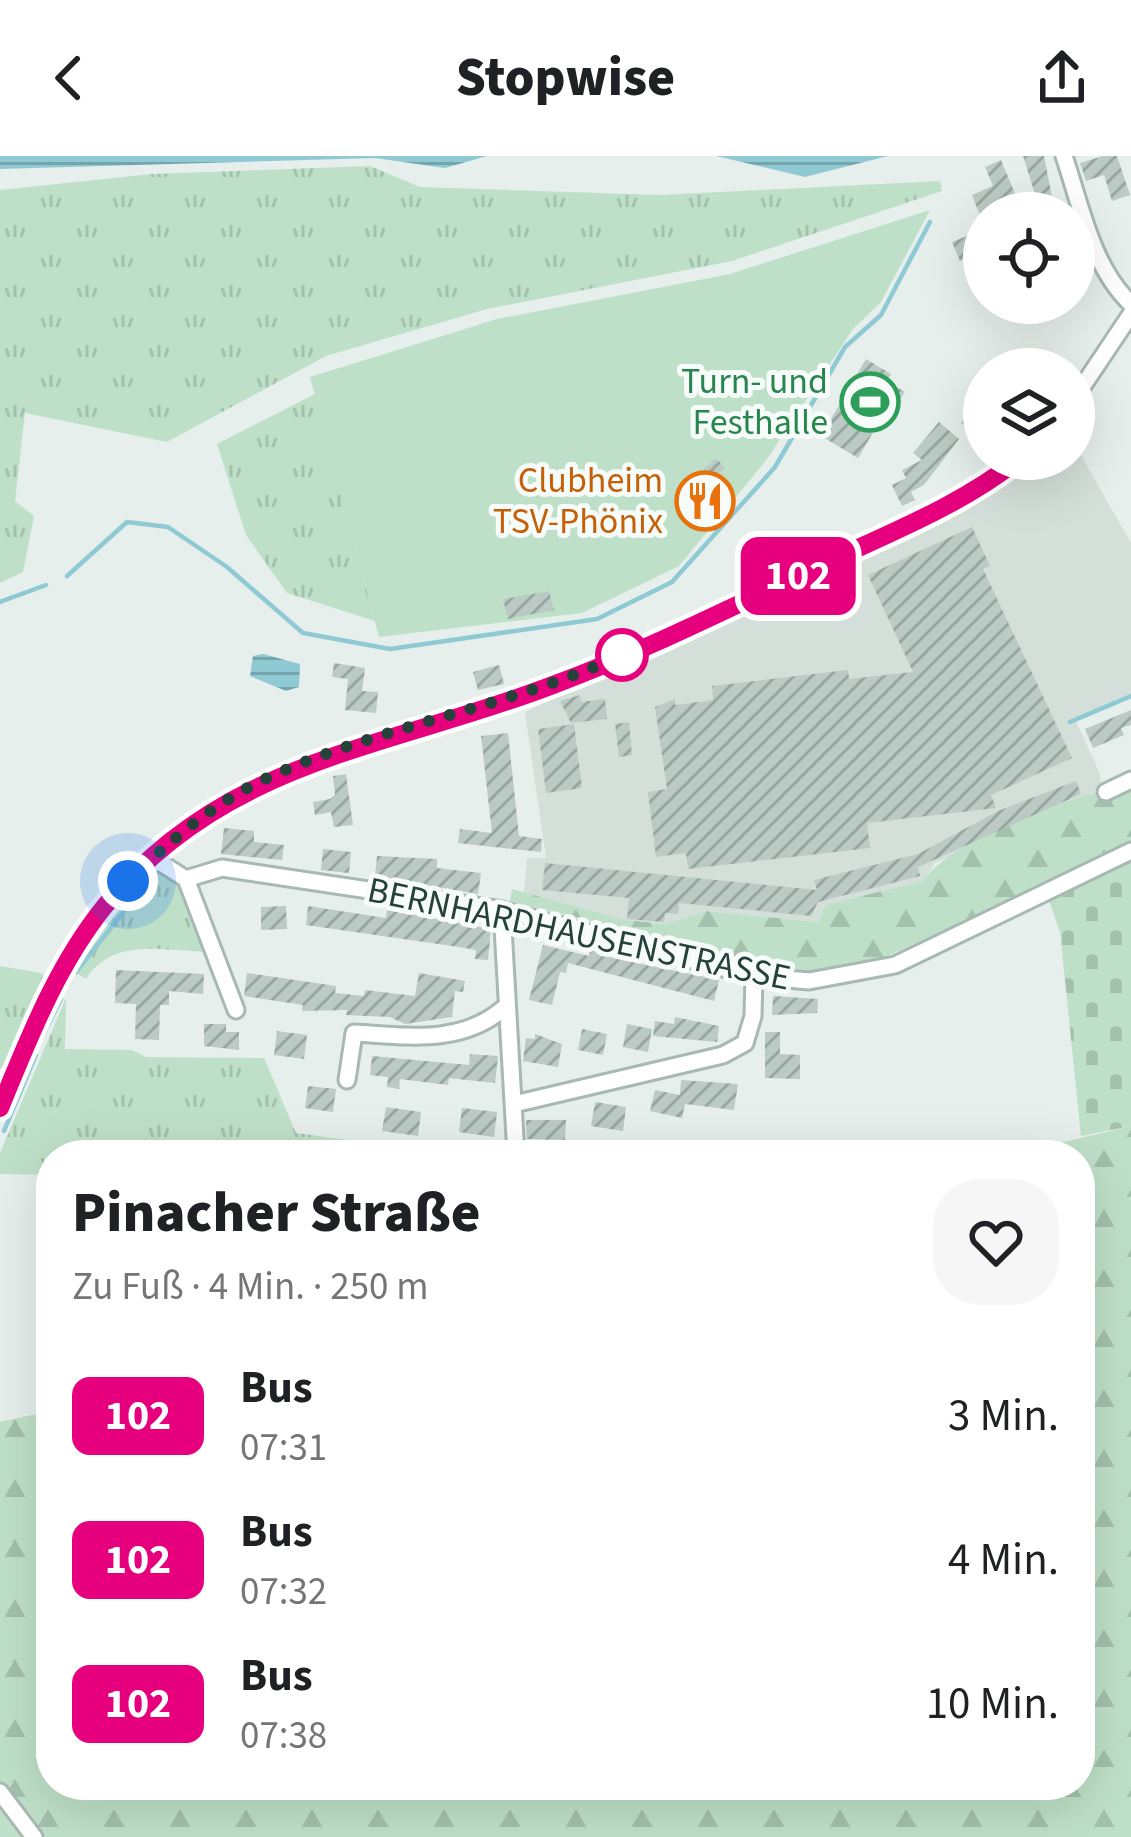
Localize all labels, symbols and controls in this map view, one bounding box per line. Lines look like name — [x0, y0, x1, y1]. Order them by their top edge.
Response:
text: Stopwise — [456, 40, 675, 117]
icon: back — [36, 45, 102, 111]
icon: share — [1029, 45, 1095, 111]
map controls — [963, 192, 1095, 480]
button: locate — [963, 192, 1095, 324]
button: layers — [963, 348, 1095, 480]
place label: Turn- und Festhalle — [681, 356, 828, 448]
sports icon: Turn- und Festhalle — [839, 371, 901, 433]
place label: Clubheim TSV-Phönix — [493, 455, 663, 547]
restaurant icon: Clubheim TSV-Phönix — [674, 470, 736, 532]
line badge: 102 — [729, 537, 867, 615]
text: 102 — [765, 546, 831, 606]
unlabelled marker — [597, 630, 647, 680]
your location — [98, 851, 158, 911]
street label: BERNHARDHAUSENSTRASSE — [363, 864, 795, 1004]
text: Pinacher Straße — [72, 1173, 481, 1254]
button: heart — [933, 1179, 1059, 1305]
text: Zu Fuß · 4 Min. · 250 m — [72, 1259, 429, 1315]
text: Bus — [240, 1356, 313, 1420]
text: 3 Min. — [948, 1384, 1059, 1448]
text: 102 — [105, 1386, 171, 1446]
text: 07:31 — [240, 1420, 327, 1476]
text: Bus — [240, 1500, 313, 1564]
text: 4 Min. — [948, 1528, 1059, 1592]
text: 102 — [105, 1530, 171, 1590]
text: 07:32 — [240, 1564, 327, 1620]
text: Bus — [240, 1644, 313, 1708]
text: 10 Min. — [926, 1672, 1059, 1736]
text: 102 — [105, 1674, 171, 1734]
text: 07:38 — [240, 1708, 327, 1764]

